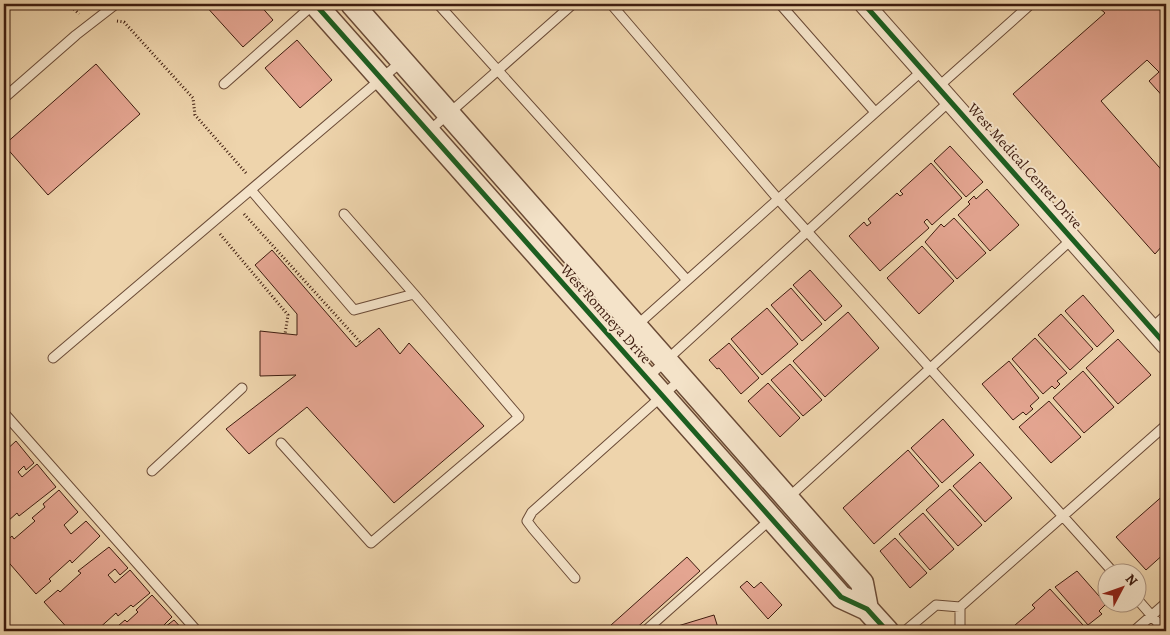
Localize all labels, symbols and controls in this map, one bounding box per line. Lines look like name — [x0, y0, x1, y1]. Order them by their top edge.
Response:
street label: West Medical Center Drive — [962, 98, 1087, 233]
street label: West Romneya Drive — [555, 259, 656, 368]
north arrow — [1098, 562, 1148, 612]
text: N — [1121, 570, 1142, 590]

